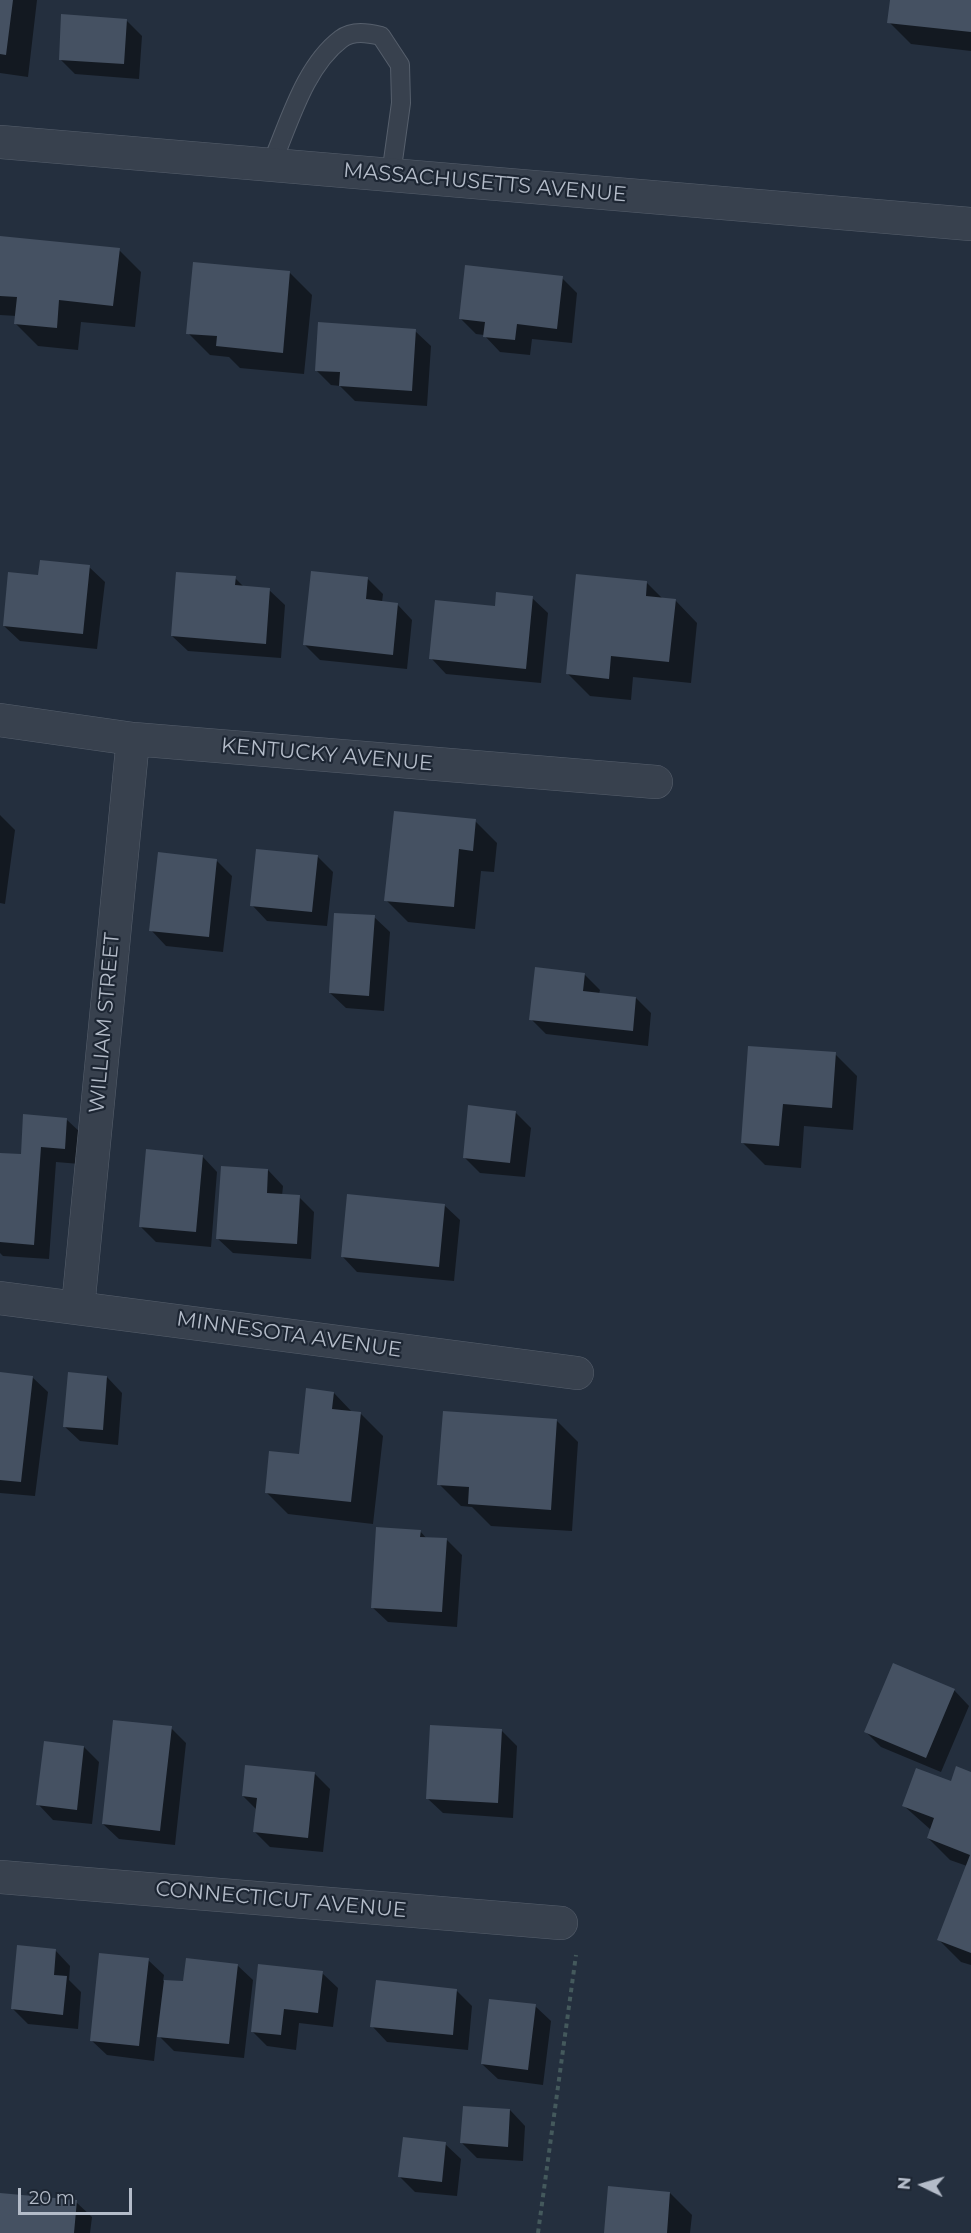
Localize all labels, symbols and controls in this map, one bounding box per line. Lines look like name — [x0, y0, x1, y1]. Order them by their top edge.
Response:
street label: MASSACHUSETTS AVENUE — [342, 158, 628, 208]
street label: KENTUCKY AVENUE — [220, 733, 434, 777]
street label: WILLIAM STREET — [85, 932, 125, 1114]
street label: MINNESOTA AVENUE — [175, 1307, 403, 1363]
street label: CONNECTICUT AVENUE — [154, 1876, 408, 1924]
north arrow — [893, 2155, 953, 2215]
scale bar — [21, 2176, 135, 2214]
text: N — [895, 2176, 915, 2191]
text: 20 m — [29, 2187, 75, 2209]

